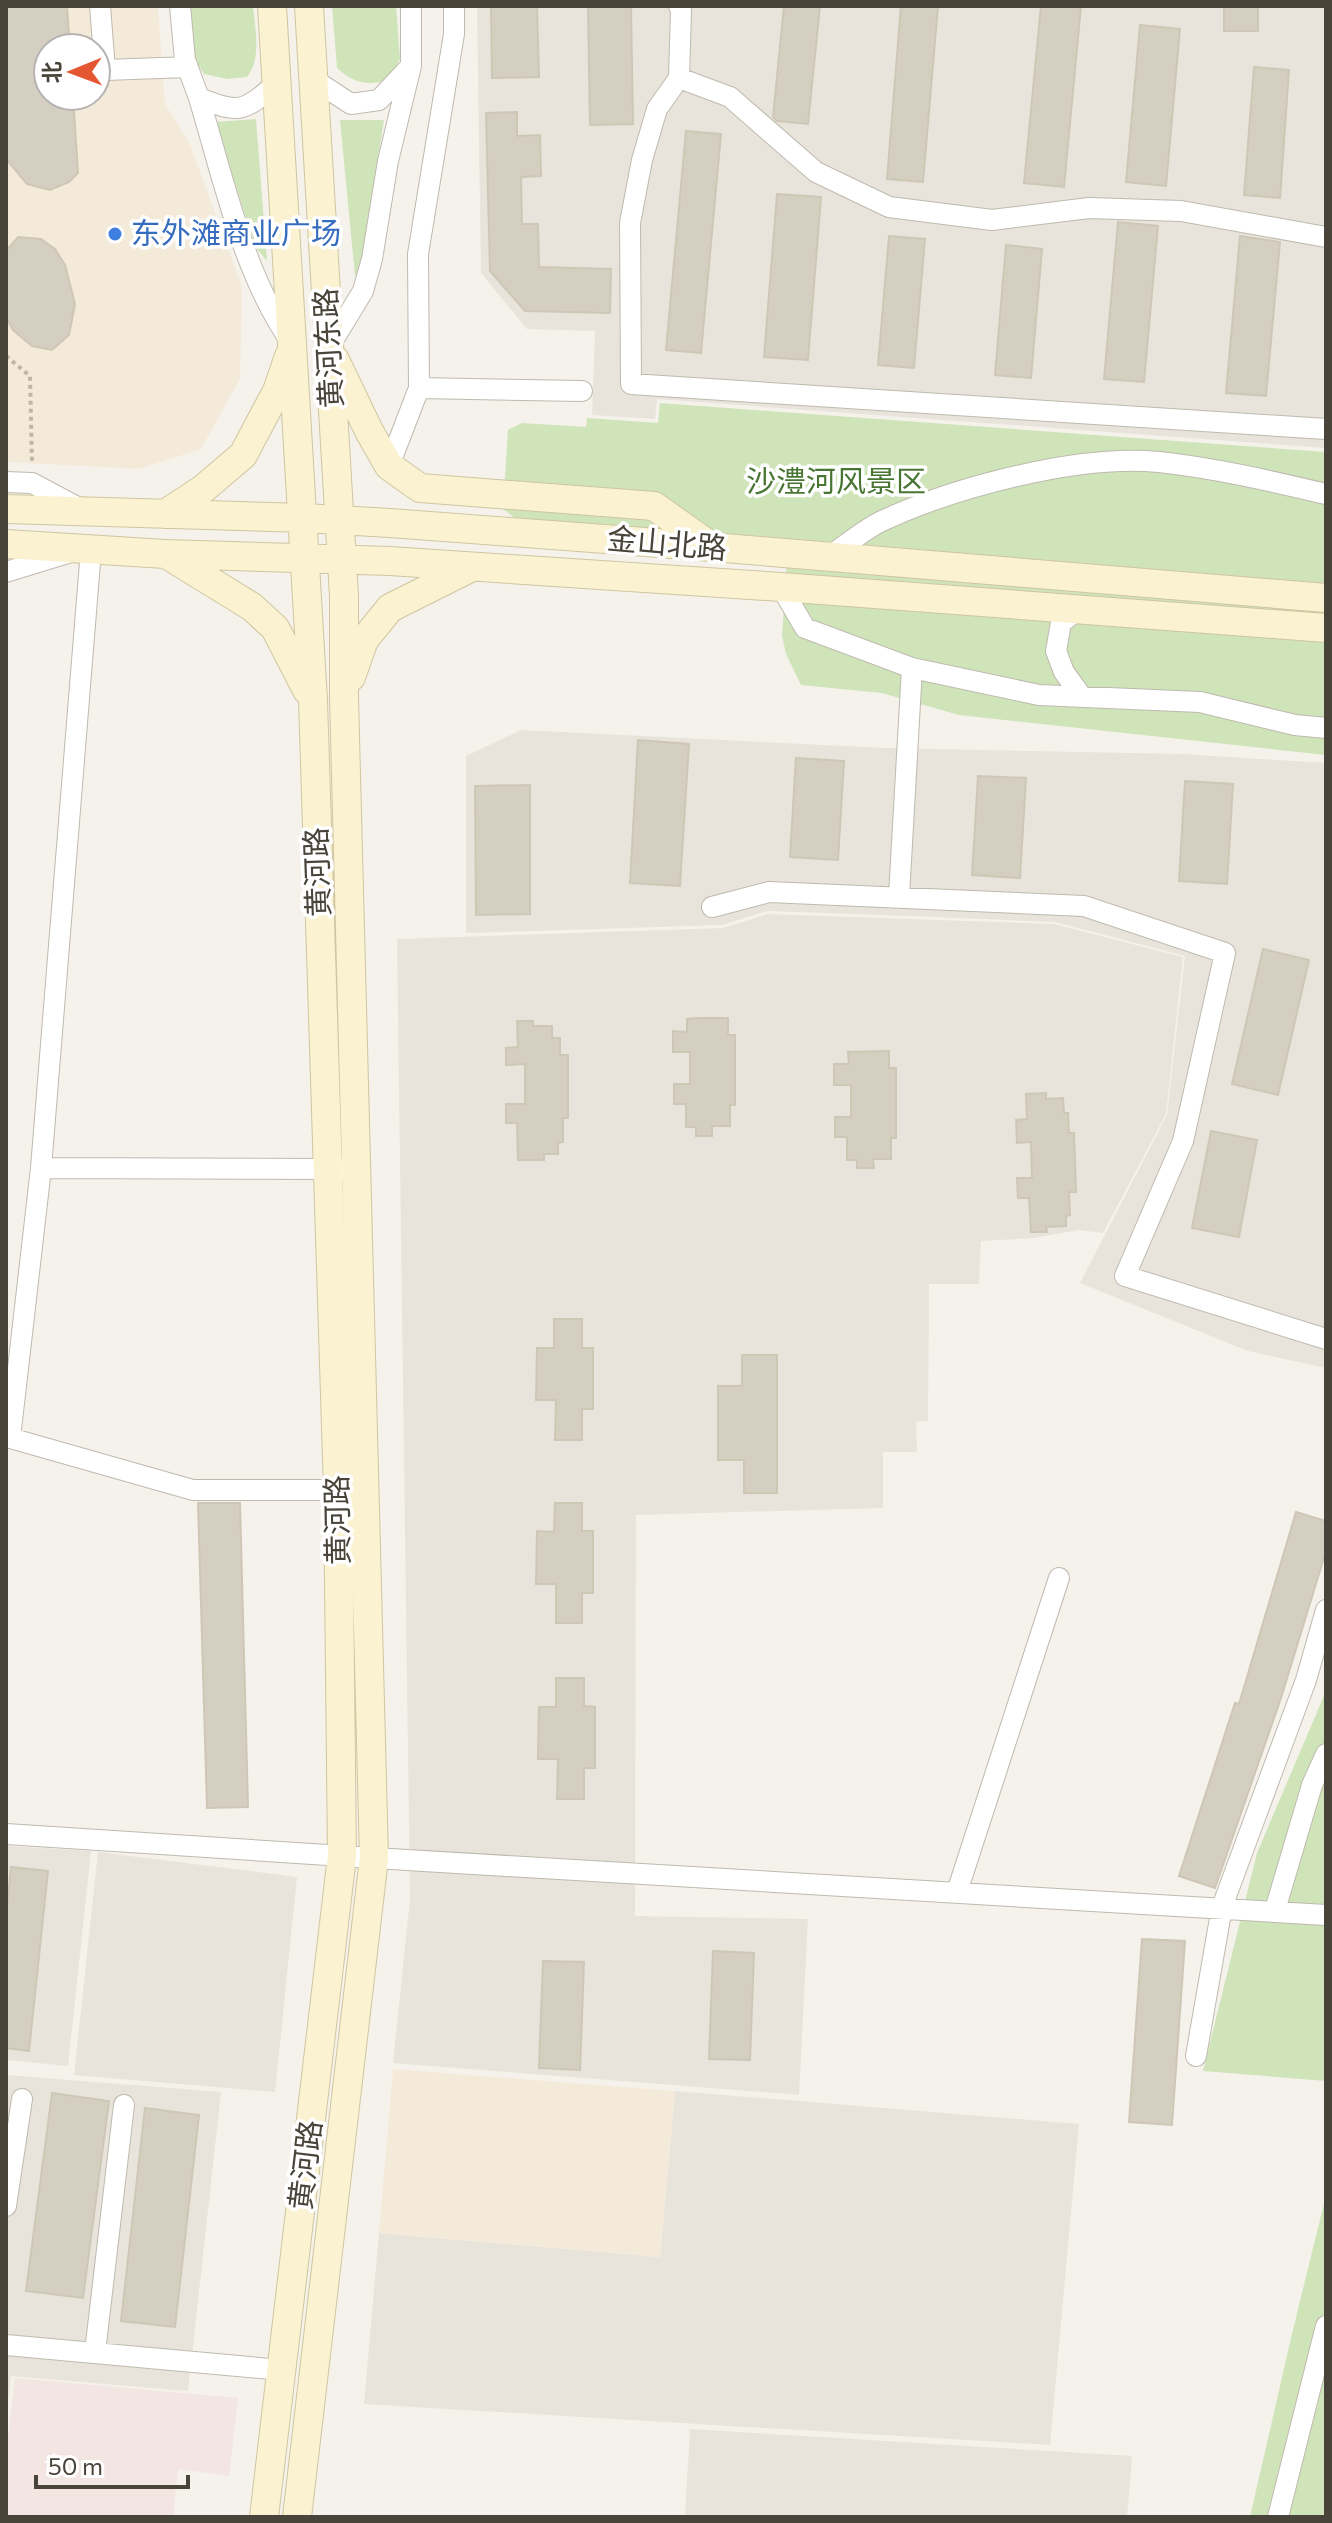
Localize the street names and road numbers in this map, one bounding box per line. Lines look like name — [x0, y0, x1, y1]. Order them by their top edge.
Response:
street label: 黄河东路 — [305, 287, 348, 409]
street label: 金山北路 — [606, 518, 729, 565]
street label: 黄河路 — [295, 826, 336, 918]
street label: 黄河路 — [316, 1475, 355, 1565]
street label: 黄河路 — [280, 2118, 327, 2212]

